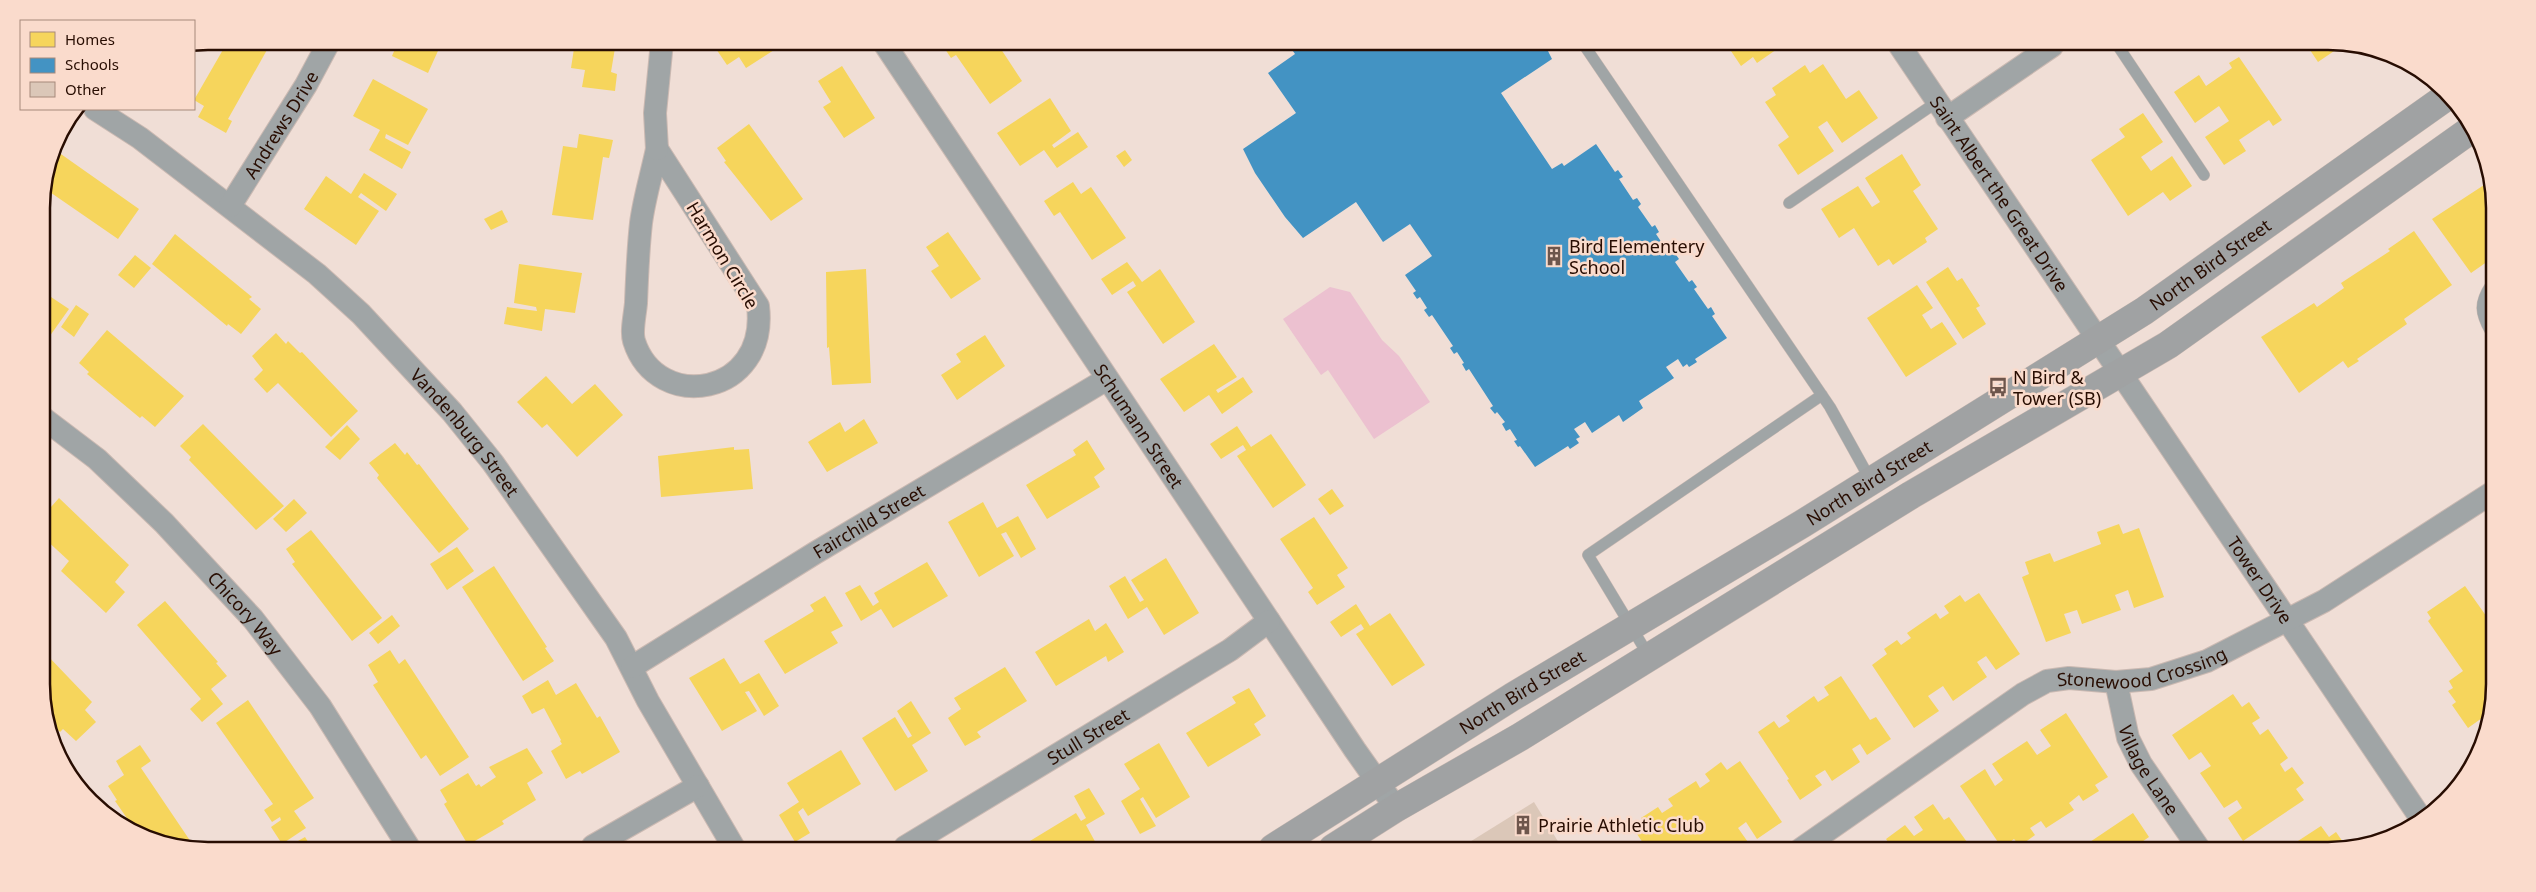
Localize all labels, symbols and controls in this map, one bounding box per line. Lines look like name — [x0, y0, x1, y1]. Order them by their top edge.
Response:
legend — [20, 20, 195, 110]
text: Homes — [65, 29, 115, 49]
text: Schools — [65, 54, 119, 74]
street label: Andrews Drive — [238, 67, 323, 183]
text: Other — [65, 79, 106, 99]
street label: Saint Albert the Great Drive — [1925, 91, 2074, 296]
street label: Harmon Circle — [682, 197, 764, 313]
street label: North Bird Street — [2144, 213, 2276, 316]
place label: Bird Elementery School — [1569, 234, 1705, 279]
building icon: Bird Elementery School — [1543, 245, 1565, 267]
street label: Schumann Street — [1089, 359, 1189, 493]
street label: Vandenburg Street — [405, 363, 525, 502]
place label: N Bird & Tower (SB) — [2013, 365, 2101, 410]
bus stop icon: N Bird & Tower (SB) — [1987, 376, 2009, 398]
street label: North Bird Street — [1801, 434, 1937, 531]
street label: Fairchild Street — [808, 478, 929, 564]
street label: Tower Drive — [2222, 532, 2298, 628]
street label: Chicory Way — [203, 566, 289, 661]
street label: Stonewood Crossing — [2056, 641, 2231, 694]
street label: North Bird Street — [1454, 644, 1590, 740]
street label: Stull Street — [1043, 702, 1134, 770]
street label: Village Lane — [2114, 723, 2185, 820]
place label: Prairie Athletic Club — [1538, 813, 1704, 837]
building icon: Prairie Athletic Club — [1512, 814, 1534, 836]

